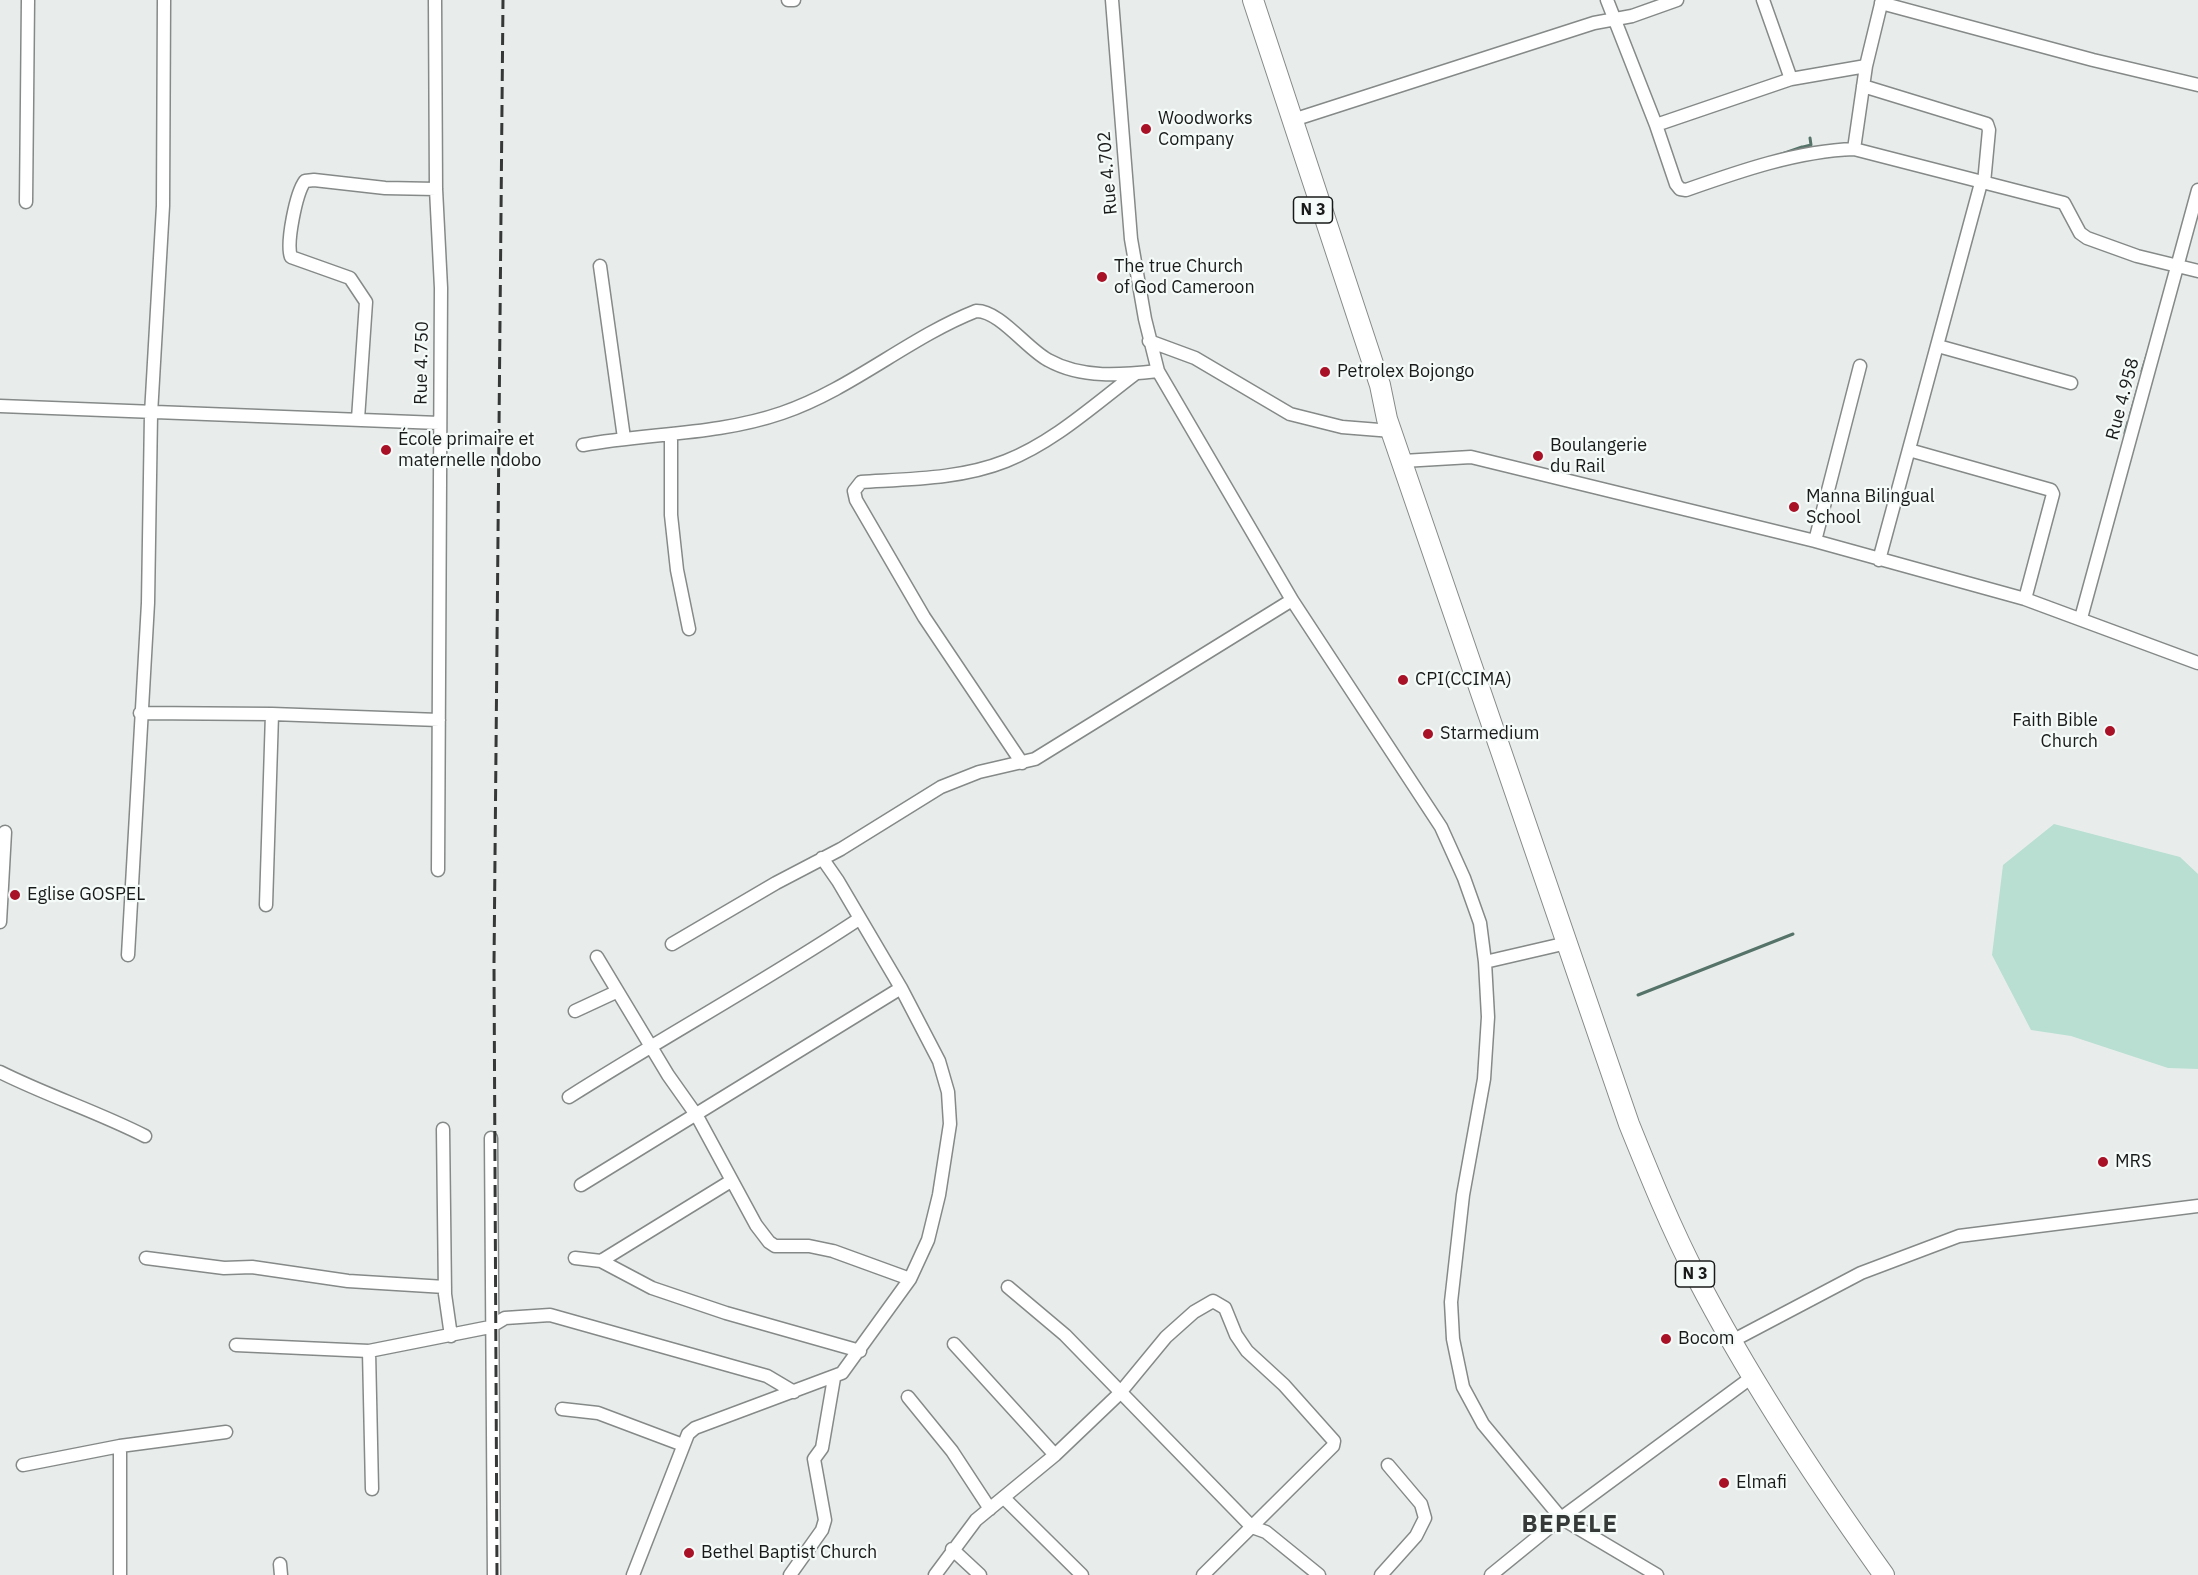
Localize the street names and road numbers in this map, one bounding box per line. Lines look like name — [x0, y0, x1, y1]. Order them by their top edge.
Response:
street label: Rue 4.702 — [1094, 130, 1122, 216]
road number: N 3 — [1294, 197, 1332, 223]
street label: Rue 4.750 — [410, 321, 434, 405]
street label: Rue 4.958 — [2102, 356, 2144, 442]
road number: N 3 — [1676, 1261, 1714, 1287]

